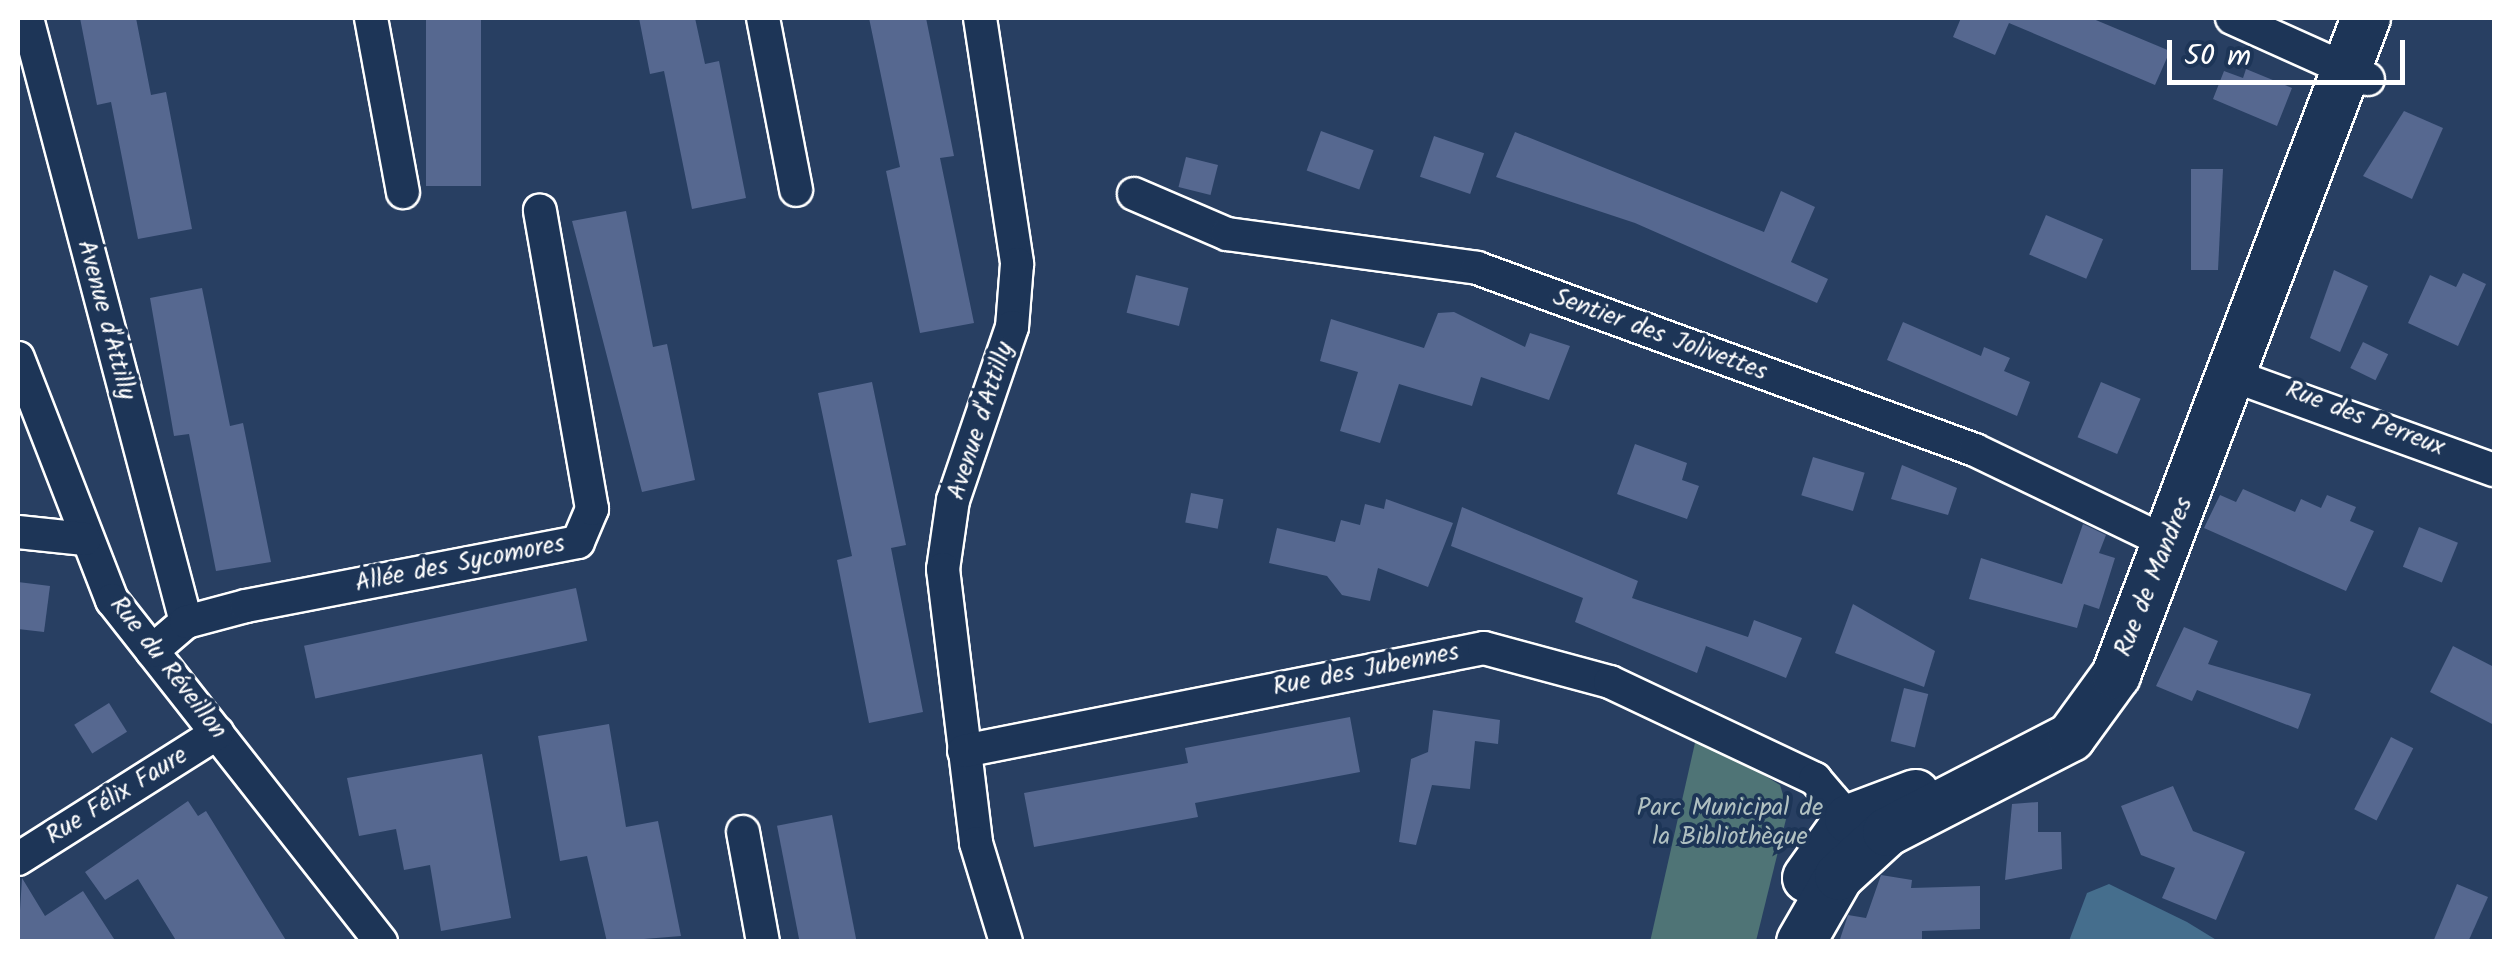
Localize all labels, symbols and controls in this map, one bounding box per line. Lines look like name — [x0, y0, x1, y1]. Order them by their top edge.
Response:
scale bar — [2172, 20, 2410, 82]
text: 50 m — [2184, 33, 2251, 81]
street label: Avenue d'Attilly — [70, 237, 142, 403]
street label: Sentier des Jolivettes — [1549, 282, 1771, 388]
street label: Avenue d'Attilly — [941, 338, 1021, 504]
street label: Rue des Perreux — [2281, 375, 2449, 463]
street label: Rue de Mandres — [2108, 493, 2200, 661]
street label: Allée des Sycomores — [353, 529, 567, 599]
street label: Rue du Réveillon — [103, 591, 233, 745]
street label: Rue des Jubennes — [1270, 637, 1462, 703]
street label: Rue Félix Faure — [41, 741, 193, 851]
park label: Parc Municipal de la Bibliothèque — [1637, 794, 1823, 853]

